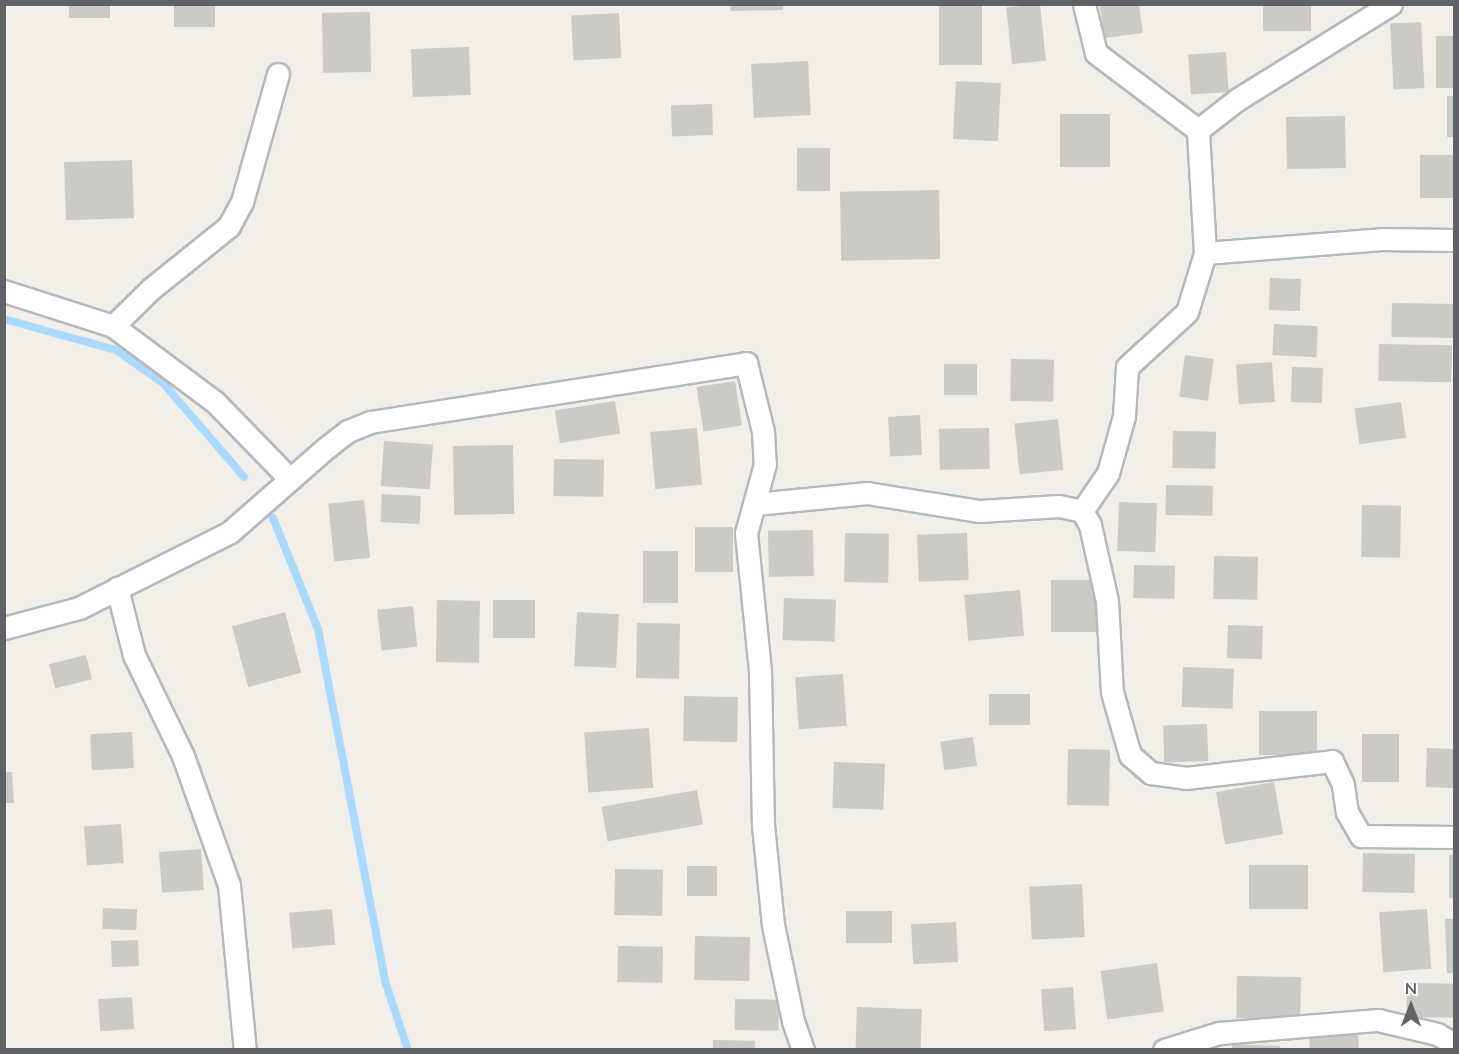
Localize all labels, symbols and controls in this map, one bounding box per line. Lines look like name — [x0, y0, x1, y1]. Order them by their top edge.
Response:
north arrow — [1381, 976, 1441, 1036]
text: N — [1405, 978, 1417, 997]

